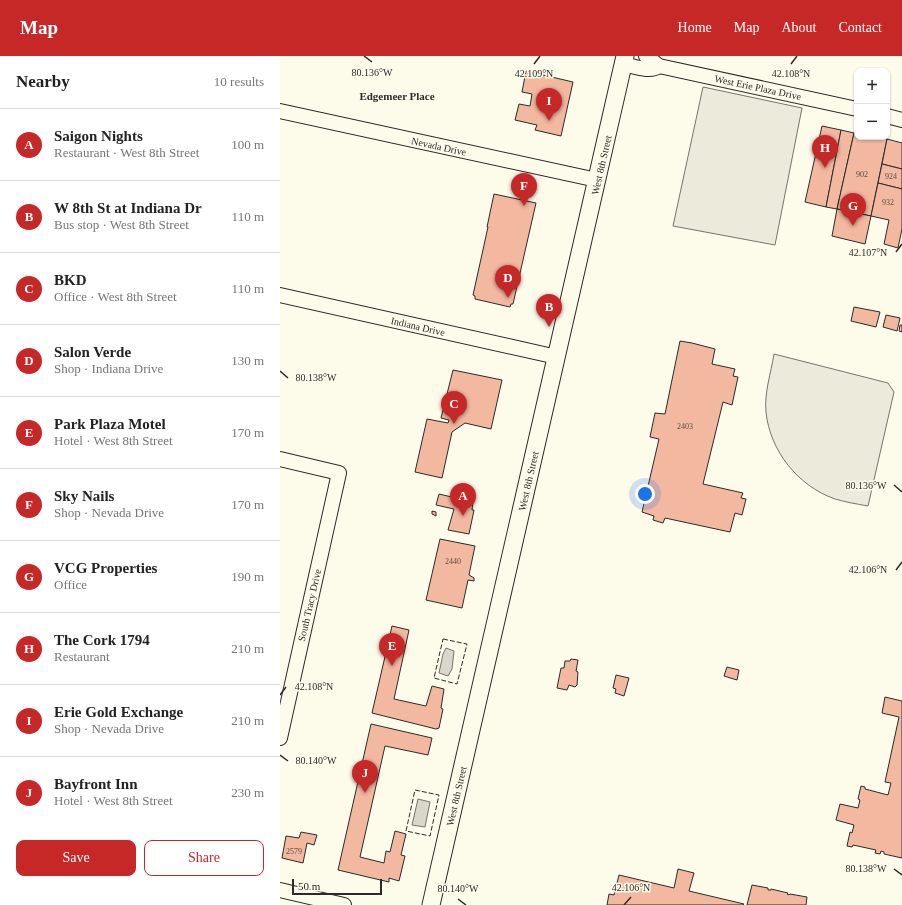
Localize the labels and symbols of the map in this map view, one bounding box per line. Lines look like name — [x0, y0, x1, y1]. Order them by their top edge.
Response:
text: 80.136°W — [352, 67, 393, 78]
text: 42.109°N — [515, 68, 553, 79]
text: 42.108°N — [772, 68, 810, 79]
street label: West Erie Plaza Drive — [714, 73, 803, 102]
pin: I — [536, 88, 562, 121]
district label: Edgemeer Place — [359, 90, 435, 102]
street label: West 8th Street — [589, 134, 614, 196]
street label: Nevada Drive — [410, 135, 468, 158]
pin: H — [812, 135, 838, 168]
house number: 902 — [856, 170, 868, 179]
house number: 924 — [885, 172, 897, 181]
pin: F — [511, 173, 537, 206]
pin: G — [840, 193, 866, 226]
house number: 932 — [882, 198, 894, 207]
text: 42.107°N — [849, 247, 887, 258]
pin: D — [495, 265, 521, 298]
pin: B — [536, 294, 562, 327]
street label: Indiana Drive — [390, 315, 447, 338]
text: 80.138°W — [296, 372, 337, 383]
pin: C — [441, 391, 467, 424]
house number: 2403 — [677, 422, 693, 431]
street label: West 8th Street — [516, 450, 541, 512]
text: 80.136°W — [846, 480, 887, 491]
pin: A — [450, 483, 476, 516]
your location — [635, 484, 655, 504]
house number: 2440 — [445, 557, 461, 566]
text: 42.106°N — [849, 564, 887, 575]
street label: South Tracy Drive — [296, 567, 323, 642]
pin: E — [379, 633, 405, 666]
text: 42.108°N — [295, 681, 333, 692]
text: 80.140°W — [296, 755, 337, 766]
pin: J — [352, 760, 378, 793]
street label: West 8th Street — [444, 765, 469, 827]
house number: 2579 — [286, 847, 302, 856]
text: 80.138°W — [846, 863, 887, 874]
scale bar — [292, 877, 382, 896]
text: 42.106°N — [612, 882, 650, 893]
text: 80.140°W — [438, 883, 479, 894]

